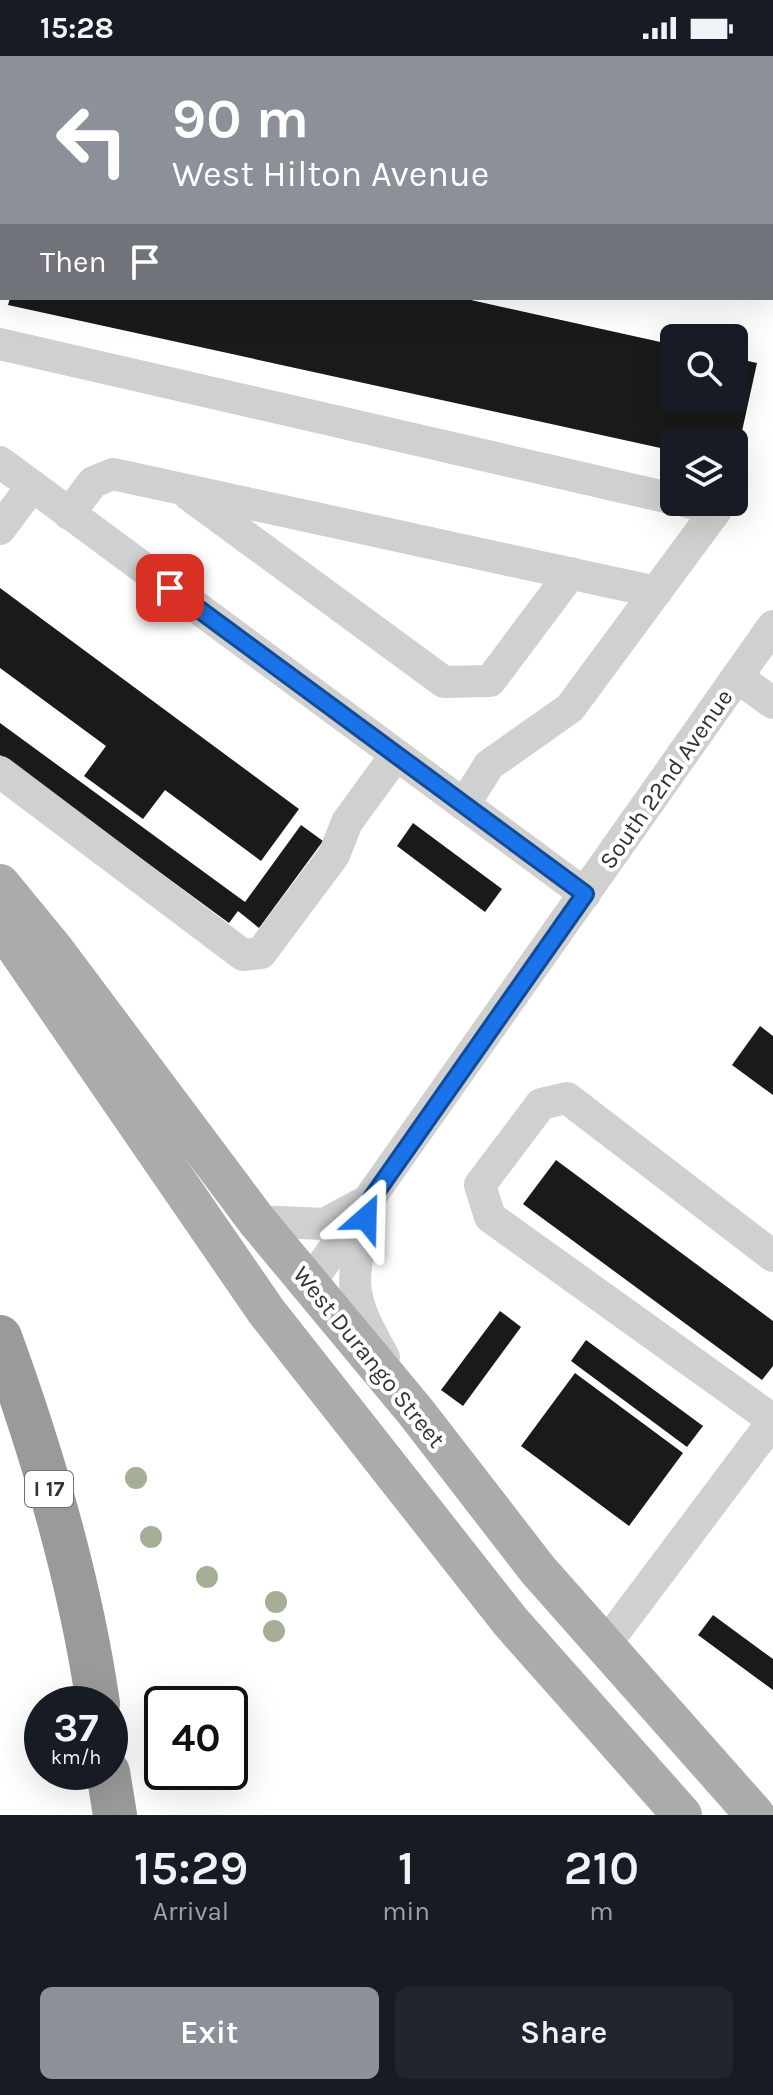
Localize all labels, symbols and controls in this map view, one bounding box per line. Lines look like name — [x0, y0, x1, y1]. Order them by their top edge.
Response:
text: 15:28 — [40, 10, 114, 46]
text: 90 m — [172, 86, 309, 151]
icon: left — [40, 88, 144, 192]
text: West Hilton Avenue — [172, 153, 489, 195]
icon: arrive — [123, 240, 167, 284]
text: Then — [40, 244, 107, 280]
map controls — [660, 324, 748, 516]
button: search — [660, 324, 748, 412]
button: layers — [660, 428, 748, 516]
pin — [136, 554, 204, 622]
icon: arrive — [148, 566, 192, 610]
street label: South 22nd Avenue — [594, 684, 738, 874]
position arrow — [324, 1176, 408, 1260]
street label: West Durango Street — [287, 1261, 451, 1453]
road number: I 17 — [25, 1471, 73, 1507]
speed limit sign: 40 — [144, 1686, 248, 1790]
text: 37 — [54, 1704, 98, 1751]
text: km/h — [51, 1746, 101, 1769]
text: 15:29 — [134, 1840, 248, 1896]
text: 1 — [398, 1840, 414, 1896]
text: 210 — [564, 1840, 639, 1896]
text: Arrival — [153, 1896, 229, 1927]
text: min — [382, 1896, 430, 1927]
text: m — [589, 1896, 614, 1927]
button: Exit — [40, 1987, 379, 2079]
button: Share — [395, 1987, 733, 2079]

